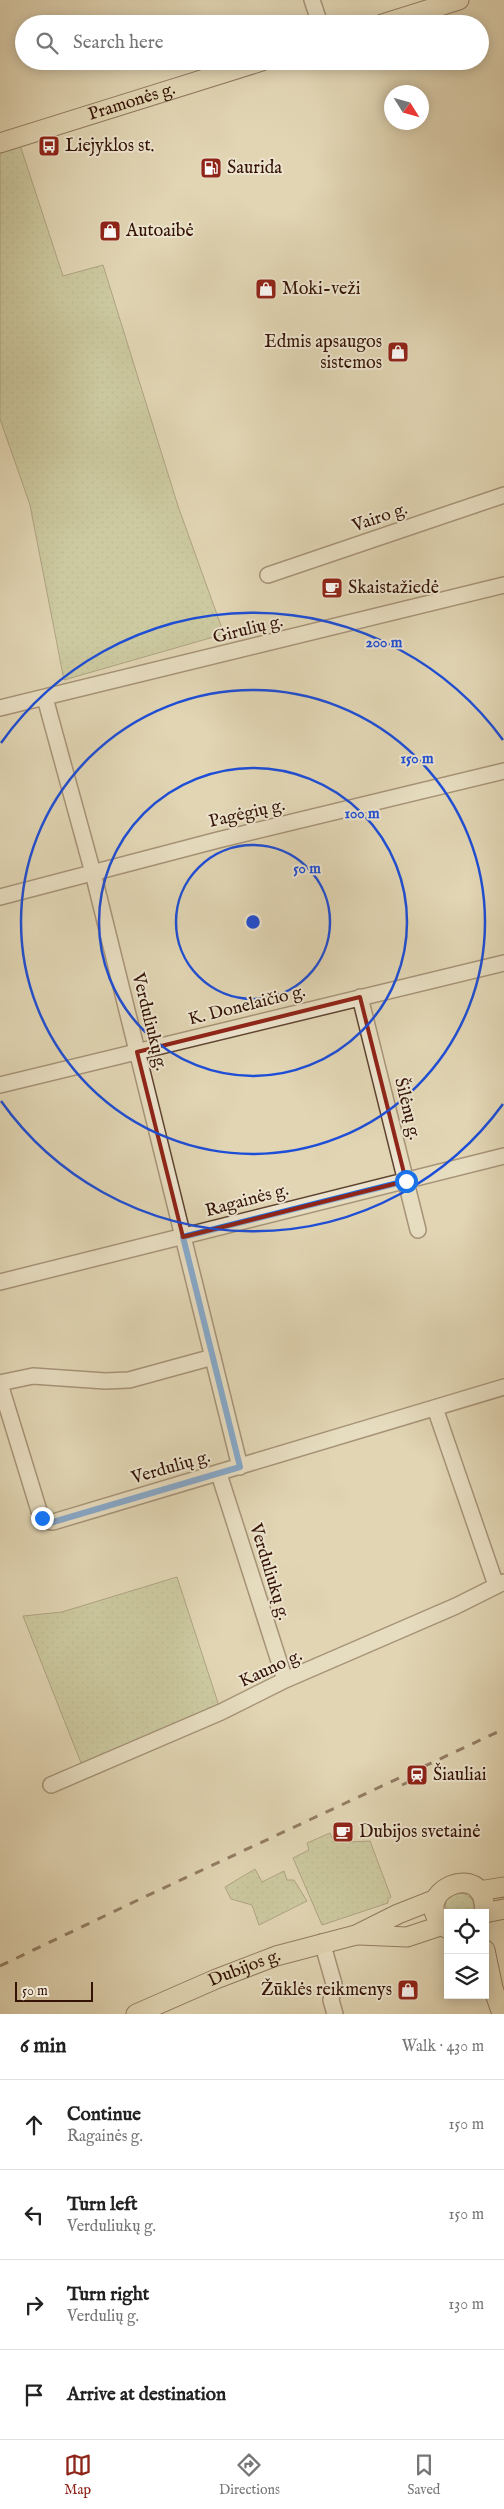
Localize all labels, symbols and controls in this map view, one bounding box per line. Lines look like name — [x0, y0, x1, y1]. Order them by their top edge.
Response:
search box — [15, 15, 489, 70]
icon: search — [33, 29, 61, 57]
text: Search here — [73, 31, 164, 55]
street label: Pramonės g. — [85, 77, 178, 126]
north arrow — [384, 85, 429, 130]
bus stop icon: Liejyklos st. — [37, 134, 61, 158]
place label: Liejyklos st. — [65, 135, 154, 158]
fuel station icon: Saurida — [199, 156, 223, 180]
place label: Saurida — [227, 157, 282, 180]
shop icon: Autoaibė — [98, 219, 122, 243]
place label: Autoaibė — [125, 220, 194, 243]
shop icon: Moki-veži — [254, 277, 278, 301]
place label: Moki-veži — [282, 278, 361, 301]
place label: Edmis apsaugos sistemos — [264, 331, 382, 375]
shop icon: Edmis apsaugos sistemos — [386, 340, 410, 364]
street label: Vairo g. — [348, 498, 411, 538]
cafe icon: Skaistažiedė — [320, 576, 344, 600]
place label: Skaistažiedė — [348, 577, 439, 600]
street label: Girulių g. — [211, 610, 285, 650]
text: 200 m — [366, 633, 403, 652]
text: 150 m — [400, 749, 434, 768]
street label: Pagėgių g. — [207, 794, 287, 834]
text: 100 m — [344, 804, 380, 823]
text: 50 m — [293, 859, 321, 878]
centre of rings — [244, 913, 262, 931]
street label: Verduliukų g. — [126, 970, 172, 1073]
street label: K. Donelaičio g. — [186, 980, 308, 1032]
street label: Šilėnų g. — [388, 1075, 428, 1143]
route start — [395, 1170, 418, 1193]
street label: Ragainės g. — [203, 1179, 291, 1223]
street label: Verdulių g. — [128, 1446, 213, 1490]
route end — [31, 1507, 54, 1530]
street label: Verduliukų g. — [243, 1520, 295, 1623]
street label: Kauno g. — [236, 1644, 306, 1694]
place label: Šiauliai — [433, 1762, 487, 1787]
station icon: Šiauliai — [405, 1763, 429, 1787]
cafe icon: Dubijos svetainė — [331, 1820, 355, 1844]
place label: Dubijos svetainė — [359, 1821, 480, 1844]
map controls — [444, 1909, 489, 1999]
button: locate — [444, 1909, 489, 1954]
street label: Dubijos g. — [205, 1944, 283, 1992]
button: layers — [444, 1954, 489, 1999]
place label: Žūklės reikmenys — [261, 1978, 392, 2002]
shop icon: Žūklės reikmenys — [396, 1978, 420, 2002]
scale bar — [15, 1979, 92, 2002]
text: 50 m — [22, 1982, 48, 2000]
text: 6 min — [20, 2033, 66, 2060]
text: Walk · 430 m — [402, 2037, 484, 2057]
text: Continue — [67, 2103, 141, 2127]
icon: ahead — [20, 2111, 48, 2139]
text: 150 m — [449, 2115, 484, 2135]
text: Ragainės g. — [67, 2127, 143, 2147]
text: Turn left — [67, 2193, 138, 2217]
icon: left — [20, 2201, 48, 2229]
text: 150 m — [449, 2205, 484, 2225]
text: Verduliukų g. — [67, 2217, 156, 2237]
text: Turn right — [67, 2283, 149, 2307]
icon: right — [20, 2291, 48, 2319]
text: 130 m — [448, 2295, 484, 2315]
text: Verdulių g. — [67, 2307, 139, 2327]
icon: arrive — [20, 2381, 48, 2409]
text: Arrive at destination — [67, 2383, 226, 2407]
tab: Map — [64, 2451, 92, 2499]
tab: Directions — [219, 2451, 280, 2499]
tab: Saved — [407, 2451, 440, 2499]

